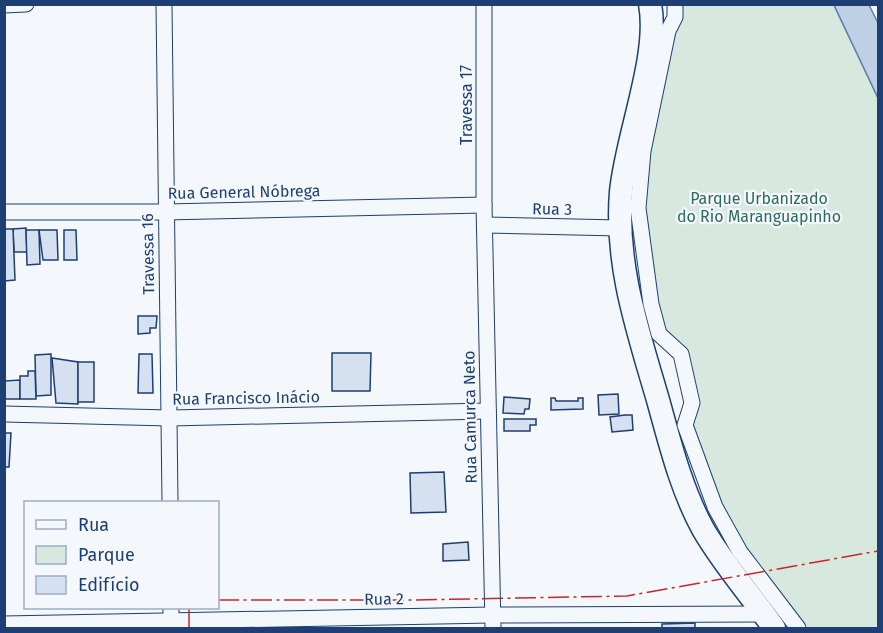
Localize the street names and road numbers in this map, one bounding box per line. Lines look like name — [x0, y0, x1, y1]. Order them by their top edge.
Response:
street label: Travessa 17 — [457, 65, 476, 145]
street label: Rua General Nóbrega — [167, 181, 321, 203]
street label: Rua 3 — [532, 199, 572, 219]
street label: Travessa 16 — [138, 213, 158, 295]
street label: Rua Camurca Neto — [459, 350, 481, 484]
street label: Rua Francisco Inácio — [172, 387, 320, 409]
street label: Rua 2 — [364, 589, 404, 609]

